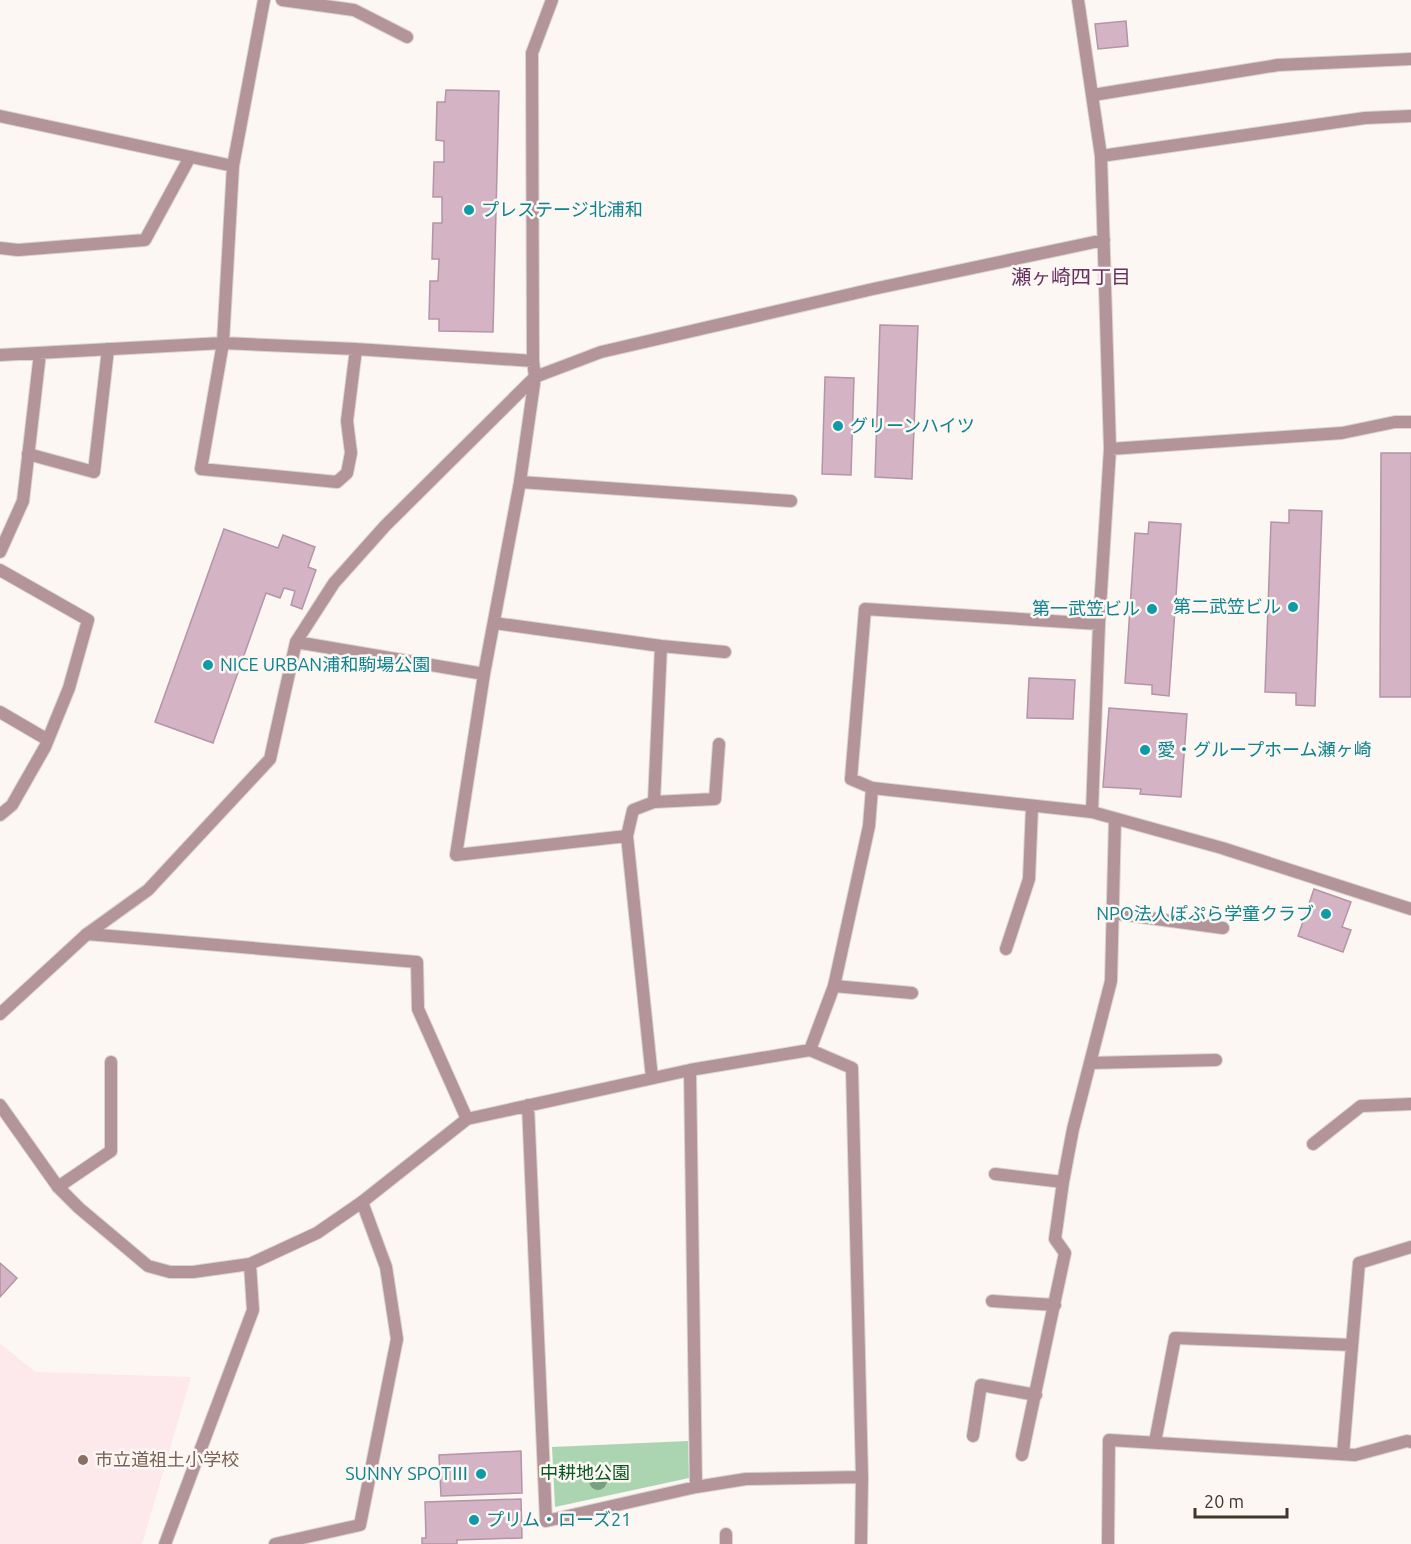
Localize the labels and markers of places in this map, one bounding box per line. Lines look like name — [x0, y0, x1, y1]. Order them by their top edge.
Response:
place label: プレステージ北浦和 — [481, 199, 643, 219]
marker: プレステージ北浦和 — [462, 203, 476, 217]
place label: グリーンハイツ — [850, 415, 975, 435]
marker: グリーンハイツ — [831, 419, 845, 433]
place label: 第二武笠ビル — [1173, 596, 1281, 616]
place label: 第一武笠ビル — [1032, 598, 1140, 618]
marker: 第二武笠ビル — [1286, 600, 1300, 614]
marker: 第一武笠ビル — [1145, 602, 1159, 616]
place label: NICE URBAN浦和駒場公園 — [220, 654, 430, 674]
marker: NICE URBAN浦和駒場公園 — [201, 658, 215, 672]
place label: 愛・グループホーム瀬ヶ崎 — [1157, 739, 1371, 759]
marker: 愛・グループホーム瀬ヶ崎 — [1138, 743, 1152, 757]
place label: NPO法人ぽぷら学童クラブ — [1096, 903, 1314, 923]
marker: NPO法人ぽぷら学童クラブ — [1319, 907, 1333, 921]
place label: 市立道祖土小学校 — [95, 1449, 239, 1469]
marker: 市立道祖土小学校 — [76, 1453, 90, 1467]
place label: SUNNY SPOTⅢ — [345, 1463, 469, 1483]
marker: SUNNY SPOTⅢ — [474, 1467, 488, 1481]
place label: プリム・ローズ21 — [486, 1509, 631, 1529]
marker: プリム・ローズ21 — [467, 1513, 481, 1527]

